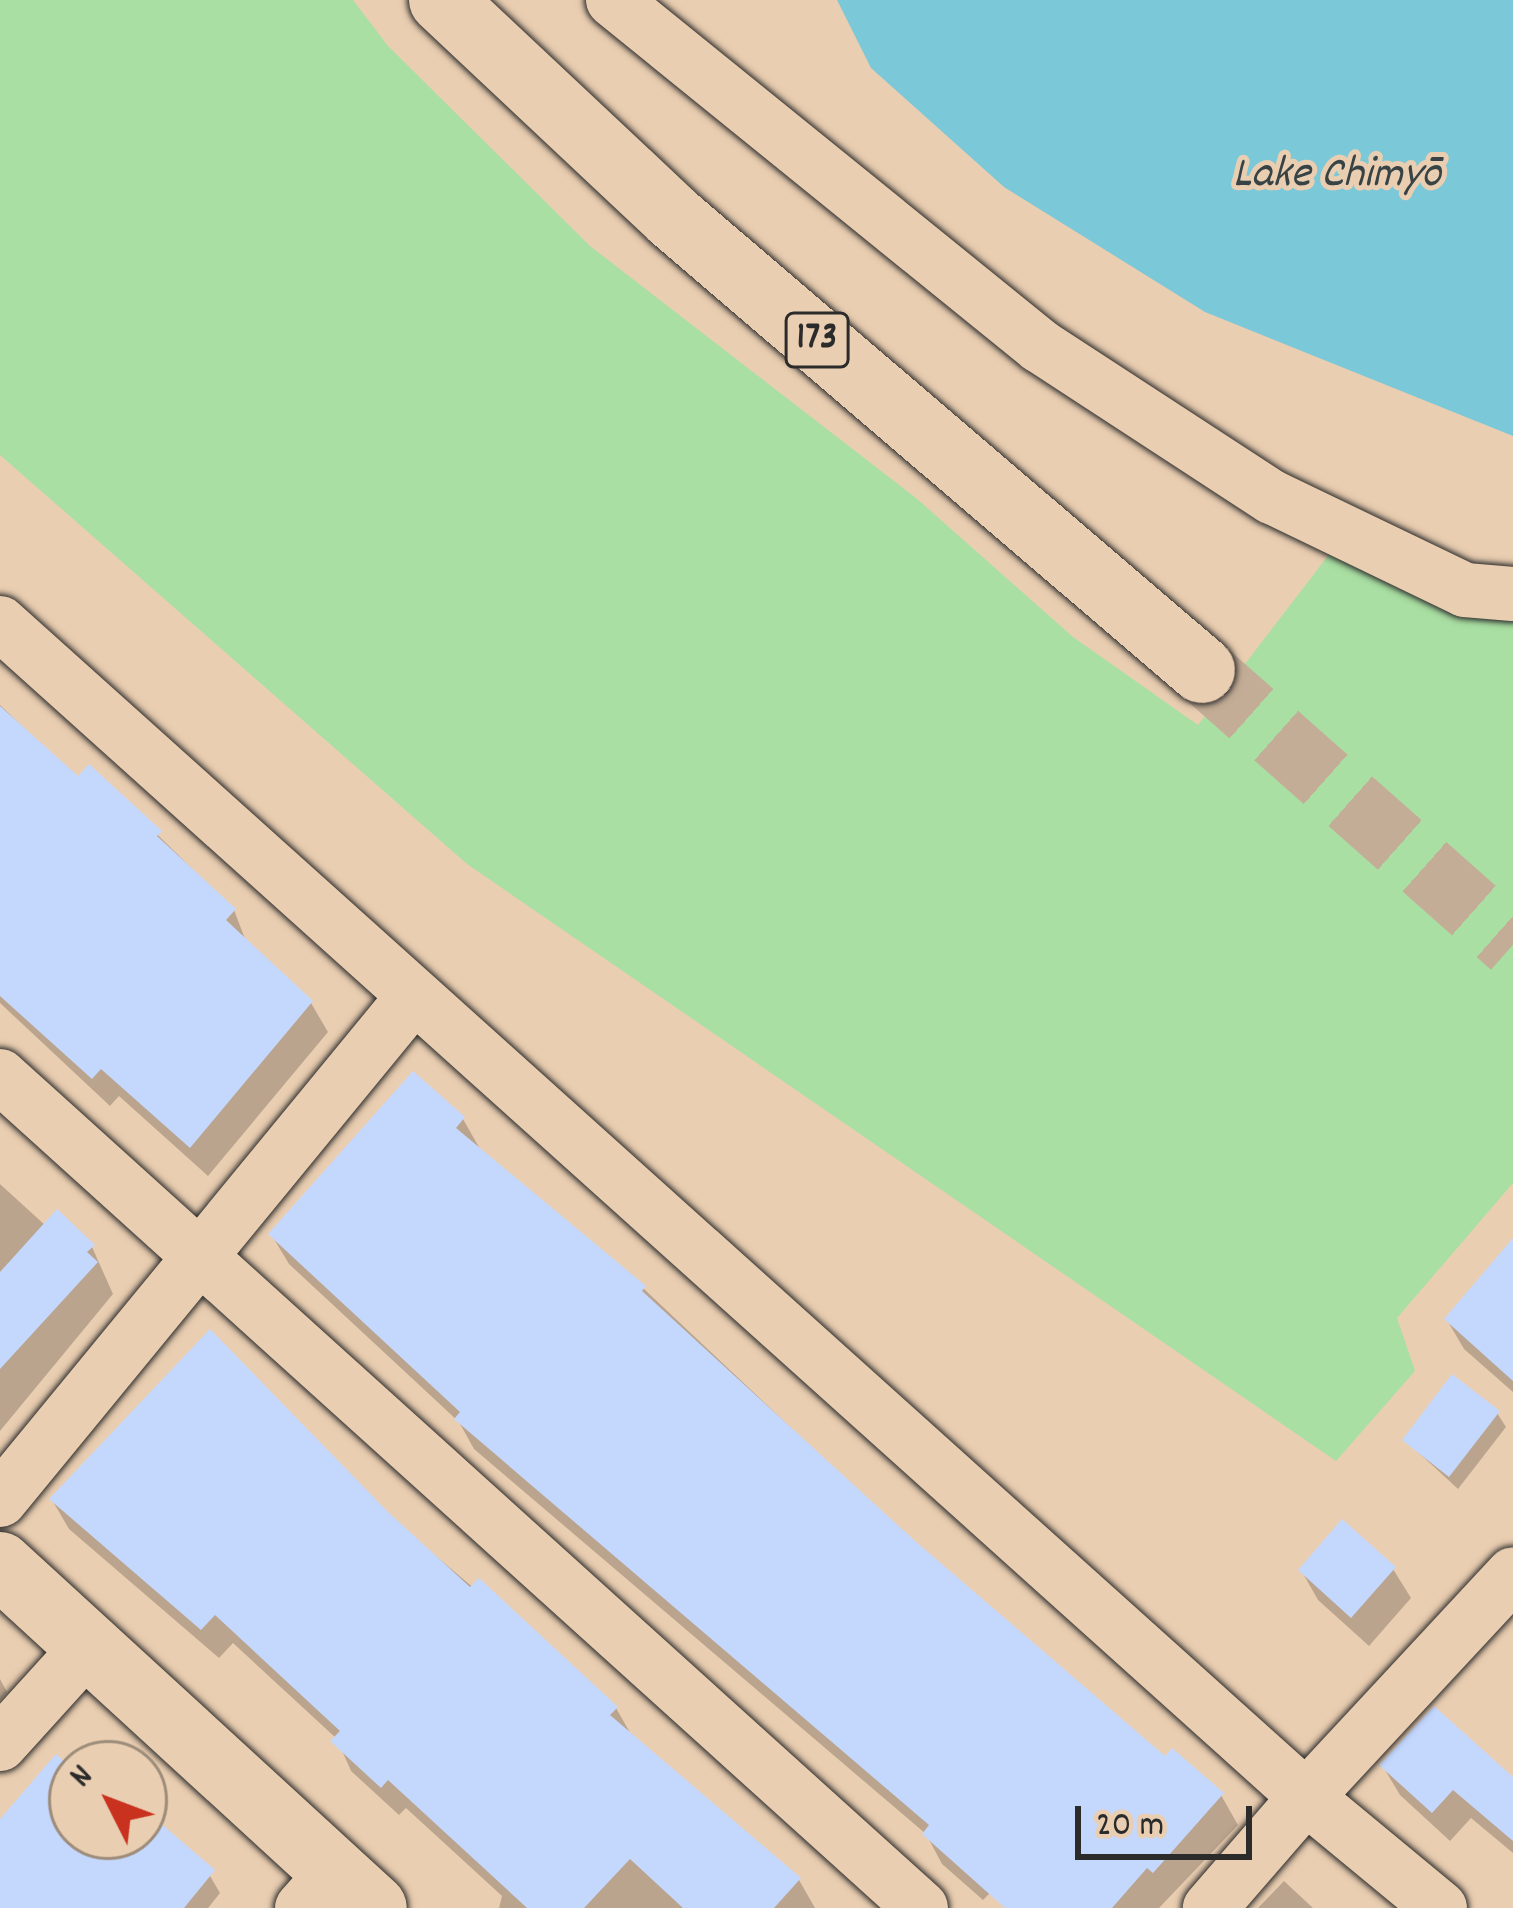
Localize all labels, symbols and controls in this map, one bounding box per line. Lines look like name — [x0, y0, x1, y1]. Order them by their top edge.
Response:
water label: Lake Chimyō — [1233, 150, 1441, 204]
road number: 173 — [784, 307, 850, 373]
north arrow — [48, 1740, 168, 1860]
text: N — [60, 1756, 106, 1799]
scale bar — [1081, 1782, 1258, 1856]
text: 20 m — [1096, 1801, 1164, 1853]

